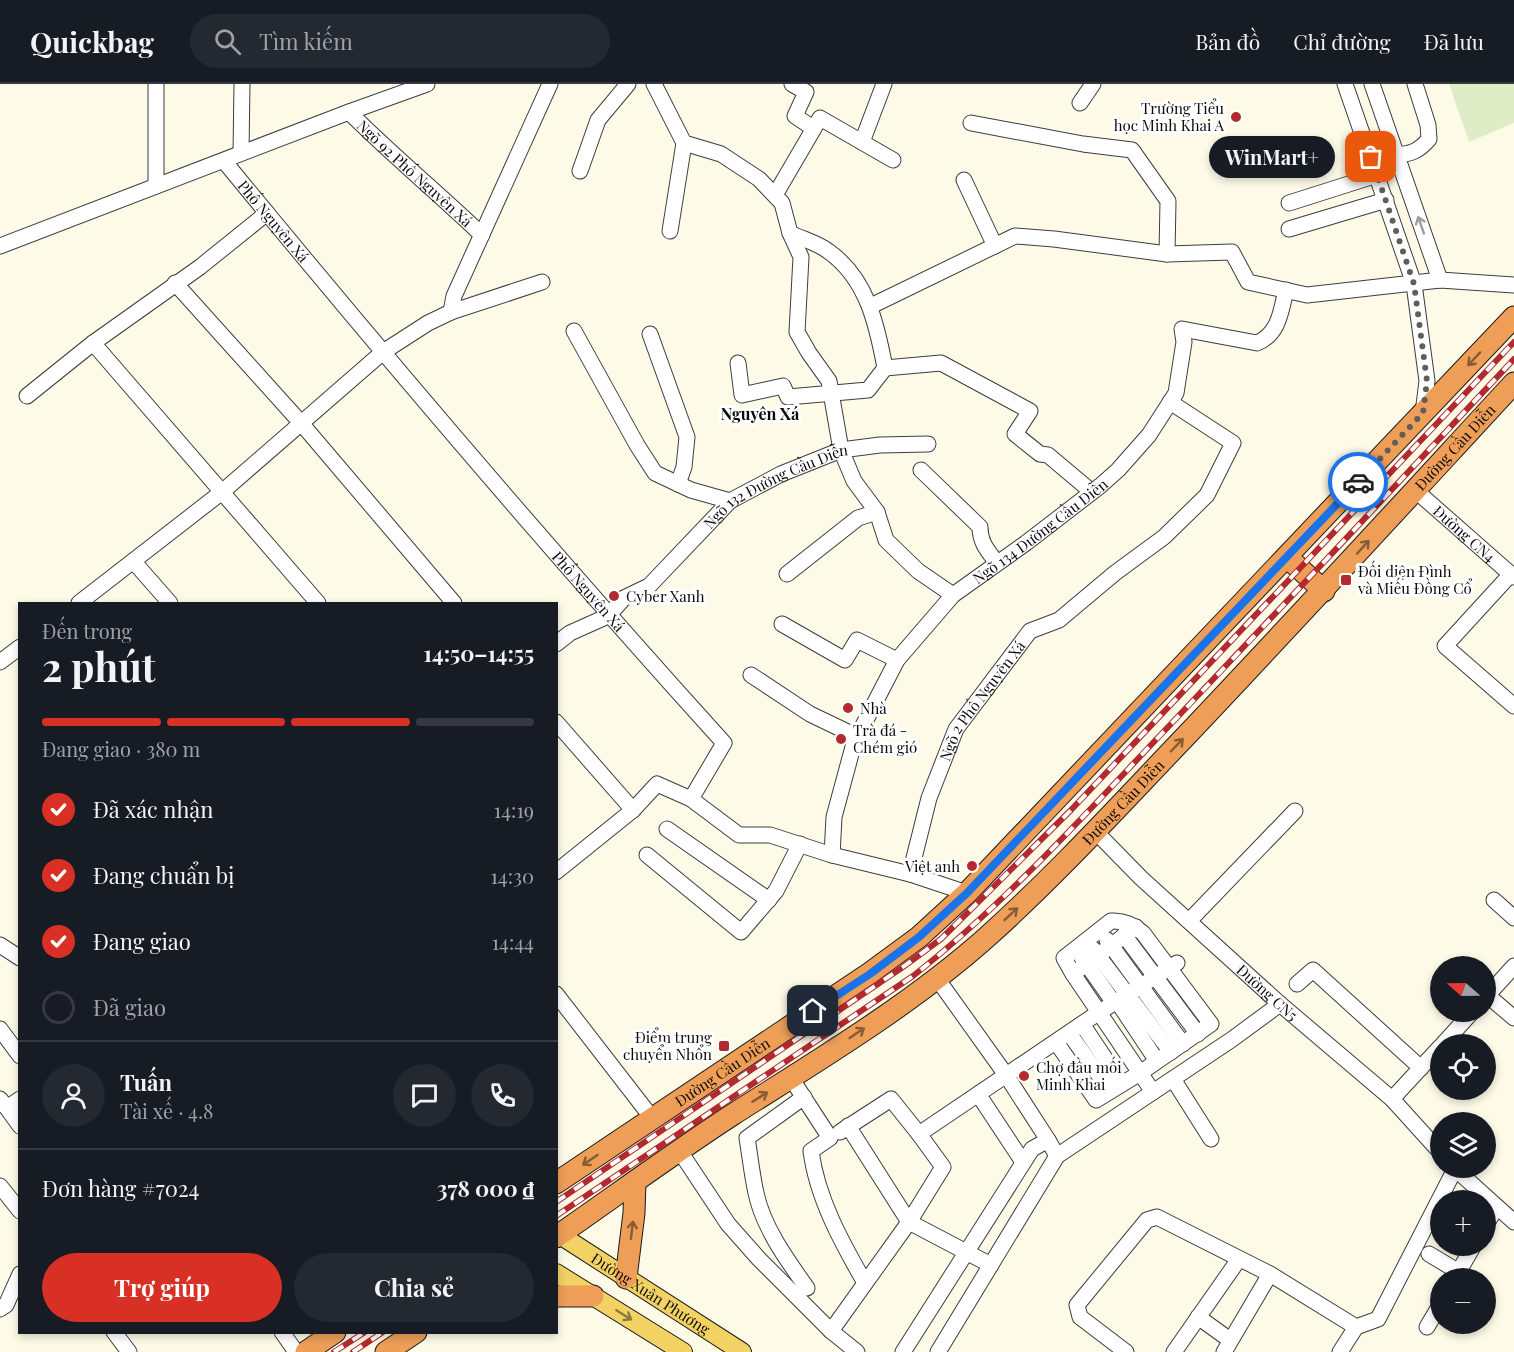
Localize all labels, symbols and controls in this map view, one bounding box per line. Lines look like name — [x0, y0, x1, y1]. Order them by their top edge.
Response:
search box — [190, 14, 610, 68]
text: Quickbag — [30, 23, 154, 60]
icon: search — [211, 25, 244, 58]
text: Tìm kiếm — [259, 26, 353, 56]
text: Bản đồ — [1195, 27, 1260, 55]
text: Chỉ đường — [1293, 27, 1391, 55]
text: Đã lưu — [1424, 27, 1484, 55]
place label: Trường Tiểu học Minh Khai A — [1114, 98, 1225, 135]
marker: Trường Tiểu học Minh Khai A — [1229, 110, 1243, 124]
street label: Ngõ 92 Phố Nguyên Xá — [353, 116, 477, 231]
pin — [1345, 131, 1396, 182]
callout: WinMart+ — [1209, 136, 1335, 178]
icon: bag — [1354, 140, 1387, 173]
text: WinMart+ — [1225, 143, 1319, 170]
street label: Phố Nguyên Xá — [234, 176, 314, 267]
one-way arrow — [1414, 216, 1425, 235]
one-way arrow — [1467, 352, 1481, 367]
street label: Đường Cầu Diễn — [1410, 400, 1500, 495]
district label: Nguyên Xá — [721, 403, 800, 424]
street label: Ngõ 132 Đường Cầu Diễn — [699, 439, 849, 533]
courier — [1328, 452, 1388, 512]
icon: car — [1342, 466, 1375, 499]
street label: Ngõ 134 Đường Cầu Diễn — [969, 474, 1112, 588]
street label: Đường CN4 — [1429, 501, 1500, 566]
one-way arrow — [1356, 540, 1370, 555]
street label: Phố Nguyên Xá — [548, 547, 630, 636]
place label: Đối diện Đình và Miếu Đồng Cổ — [1357, 560, 1473, 598]
marker: Đối diện Đình và Miếu Đồng Cổ — [1339, 573, 1353, 587]
place label: Cyber Xanh — [626, 586, 705, 606]
marker: Cyber Xanh — [607, 589, 621, 603]
text: Đến trong — [42, 617, 132, 644]
street label: Ngõ 2 Phố Nguyên Xá — [935, 636, 1030, 764]
text: 14:50–14:55 — [424, 638, 534, 668]
text: 2 phút — [42, 640, 156, 692]
place label: Nhà — [860, 698, 887, 718]
marker: Nhà — [841, 701, 855, 715]
place label: Trà đá - Chém gió — [853, 720, 917, 757]
marker: Trà đá - Chém gió — [834, 732, 848, 746]
text: Đang giao · 380 m — [42, 735, 200, 762]
one-way arrow — [1170, 738, 1184, 753]
street label: Đường Cầu Diễn — [1078, 755, 1168, 849]
icon: check — [42, 793, 75, 826]
text: Đã xác nhận — [93, 794, 213, 824]
text: 14:19 — [494, 796, 534, 823]
place label: Việt anh — [904, 856, 960, 876]
icon: check — [42, 859, 75, 892]
marker: Việt anh — [965, 859, 979, 873]
text: Đang chuẩn bị — [93, 860, 235, 890]
text: 14:30 — [490, 862, 534, 889]
one-way arrow — [1003, 907, 1018, 921]
icon: check — [42, 925, 75, 958]
text: Đang giao — [93, 926, 191, 956]
text: 14:44 — [492, 928, 534, 955]
north arrow — [1430, 956, 1496, 1022]
map controls — [1430, 956, 1496, 1334]
street label: Đường CN5 — [1232, 960, 1302, 1025]
pin — [787, 985, 838, 1036]
text: Đã giao — [93, 992, 166, 1022]
icon: home — [796, 994, 829, 1027]
place label: Điểm trung chuyển Nhổn — [623, 1027, 712, 1064]
one-way arrow — [848, 1027, 864, 1039]
street label: Đường Cầu Diễn — [671, 1033, 774, 1111]
button: locate — [1430, 1034, 1496, 1100]
marker: Điểm trung chuyển Nhổn — [717, 1039, 731, 1053]
place label: Chợ đầu mối Minh Khai — [1036, 1056, 1122, 1094]
button: person — [42, 1064, 105, 1127]
button: chat — [393, 1064, 456, 1127]
button: phone — [471, 1064, 534, 1127]
text: Tuấn — [120, 1067, 172, 1097]
marker: Chợ đầu mối Minh Khai — [1017, 1069, 1031, 1083]
one-way arrow — [751, 1091, 768, 1103]
text: Tài xế · 4.8 — [120, 1097, 213, 1124]
button: layers — [1430, 1112, 1496, 1178]
one-way arrow — [582, 1154, 599, 1166]
text: Đơn hàng #7024 — [42, 1173, 199, 1203]
text: 378 000 ₫ — [437, 1173, 534, 1203]
button: + — [1430, 1190, 1496, 1256]
one-way arrow — [626, 1220, 637, 1240]
street label: Đường Xuân Phương — [588, 1248, 714, 1339]
button: Trợ giúp — [42, 1253, 282, 1322]
button: Chia sẻ — [294, 1253, 534, 1322]
button: − — [1430, 1268, 1496, 1334]
one-way arrow — [615, 1309, 632, 1321]

